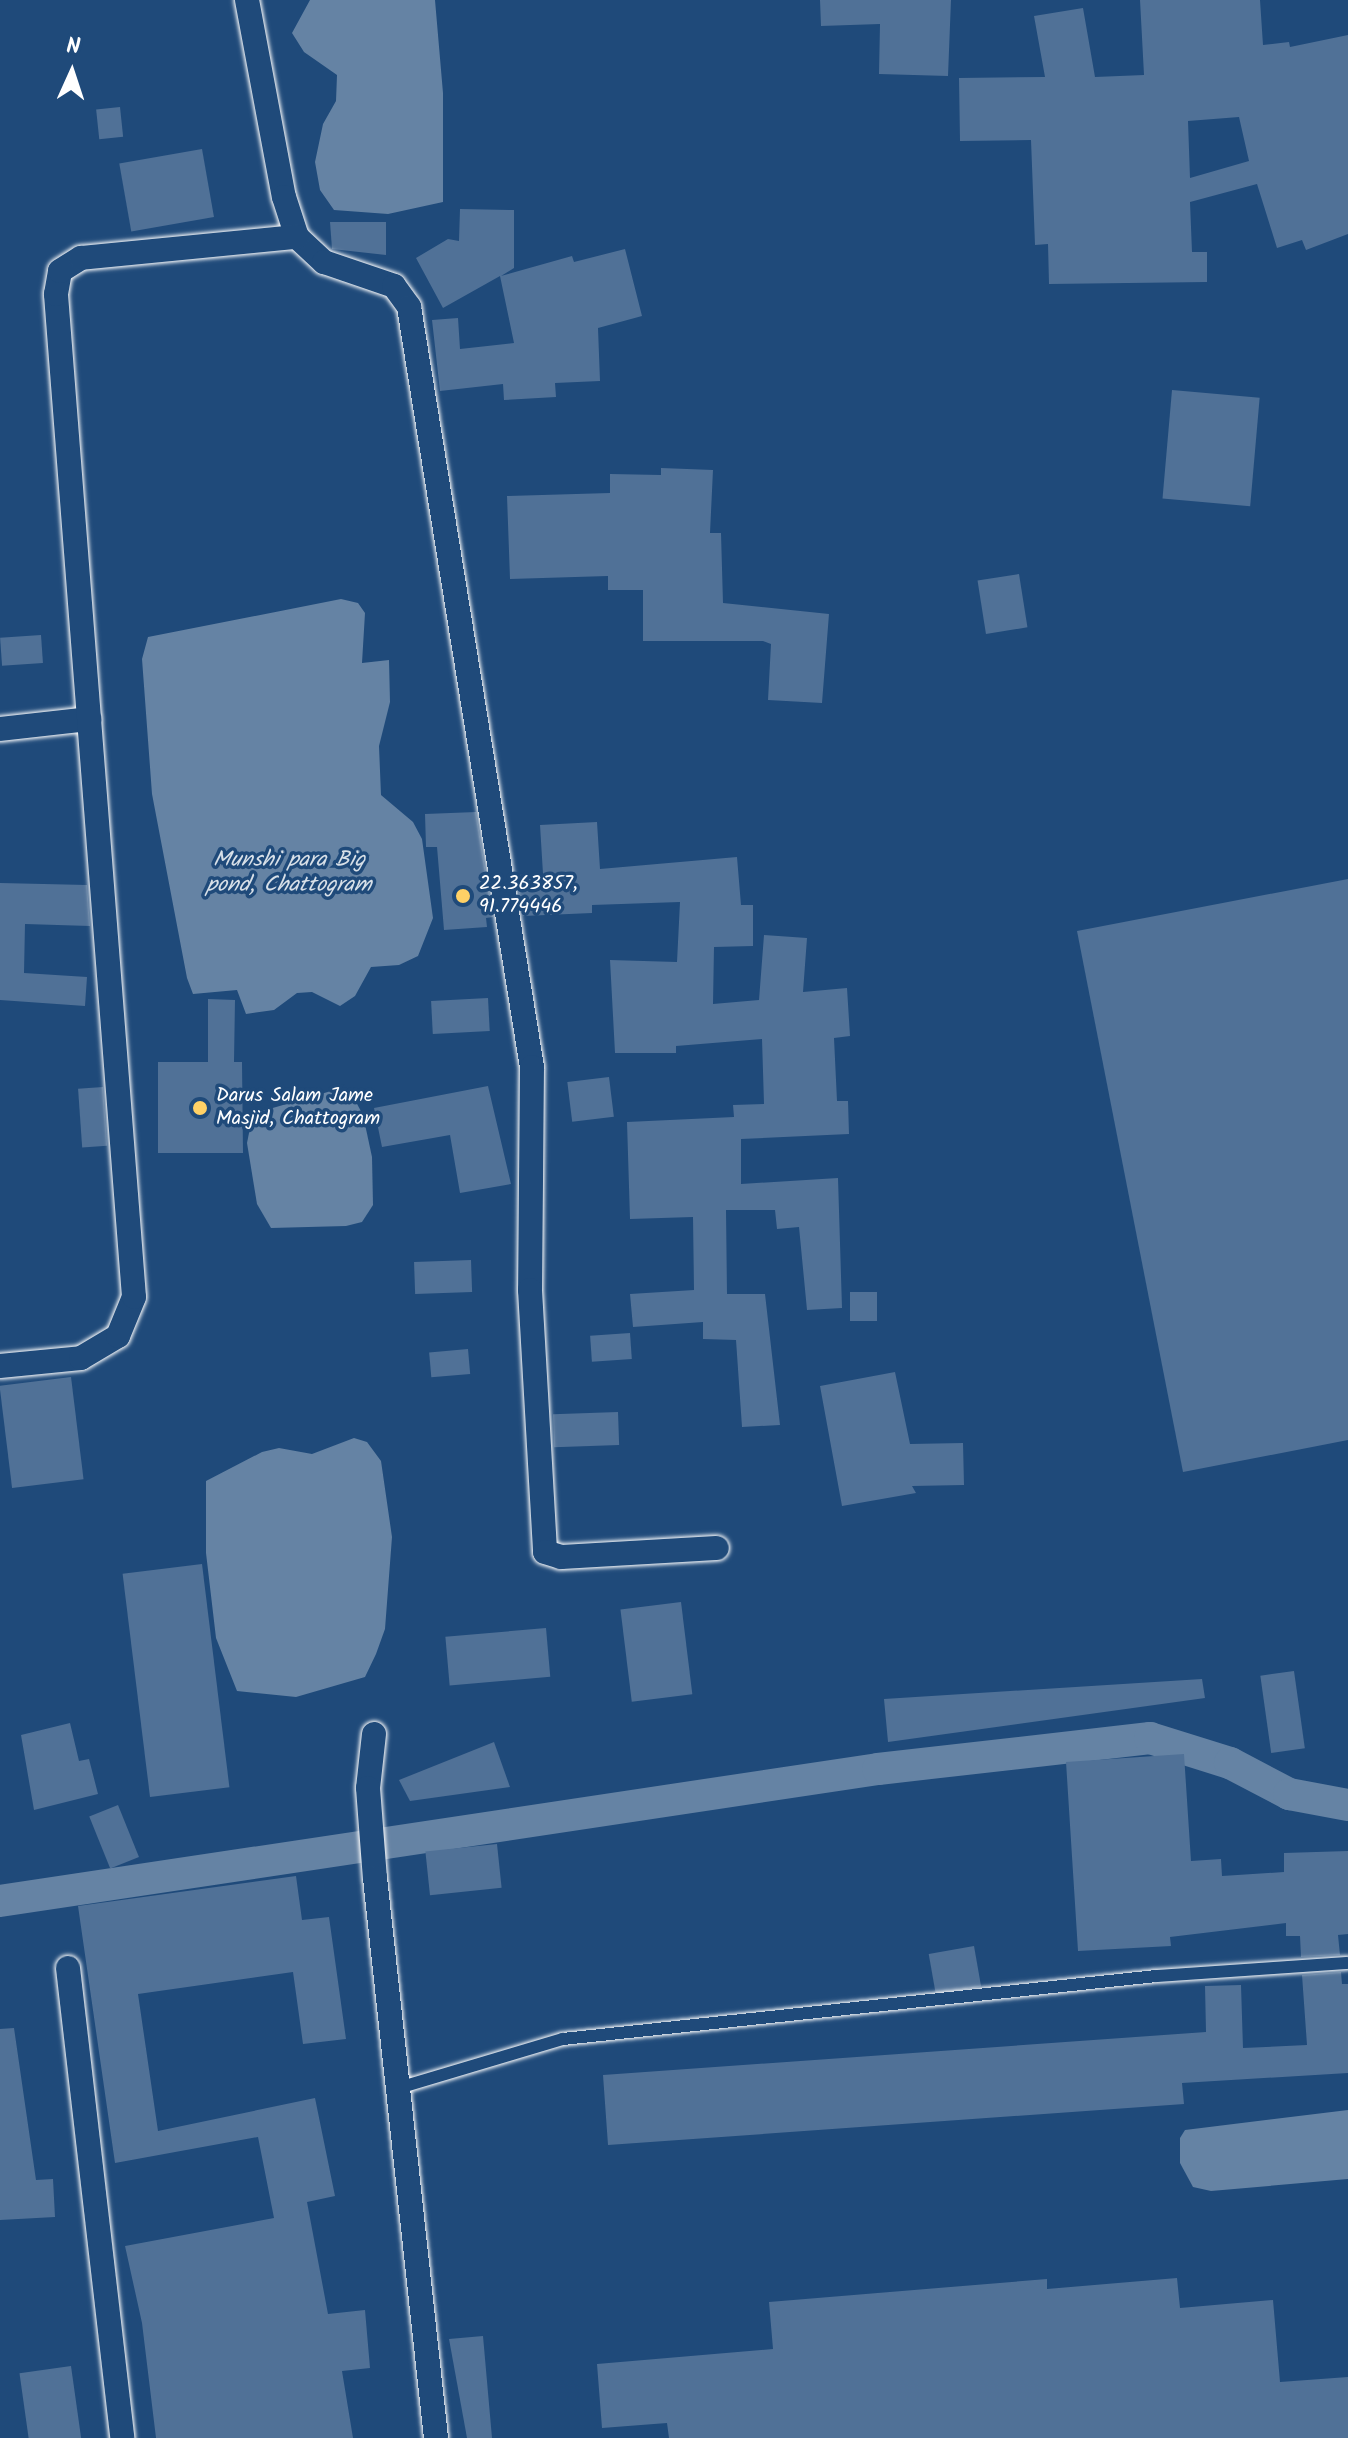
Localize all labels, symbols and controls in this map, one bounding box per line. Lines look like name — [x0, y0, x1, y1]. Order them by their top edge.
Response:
text: N — [65, 30, 81, 65]
north arrow — [32, 32, 112, 112]
water label: Munshi para Big pond, Chattogram — [207, 847, 371, 898]
place label: 22.363857, 91.774446 — [479, 872, 577, 919]
marker: 22.363857, 91.774446 — [454, 887, 472, 905]
place label: Darus Salam Jame Masjid, Chattogram — [216, 1084, 380, 1131]
marker: Darus Salam Jame Masjid, Chattogram — [191, 1099, 209, 1117]

